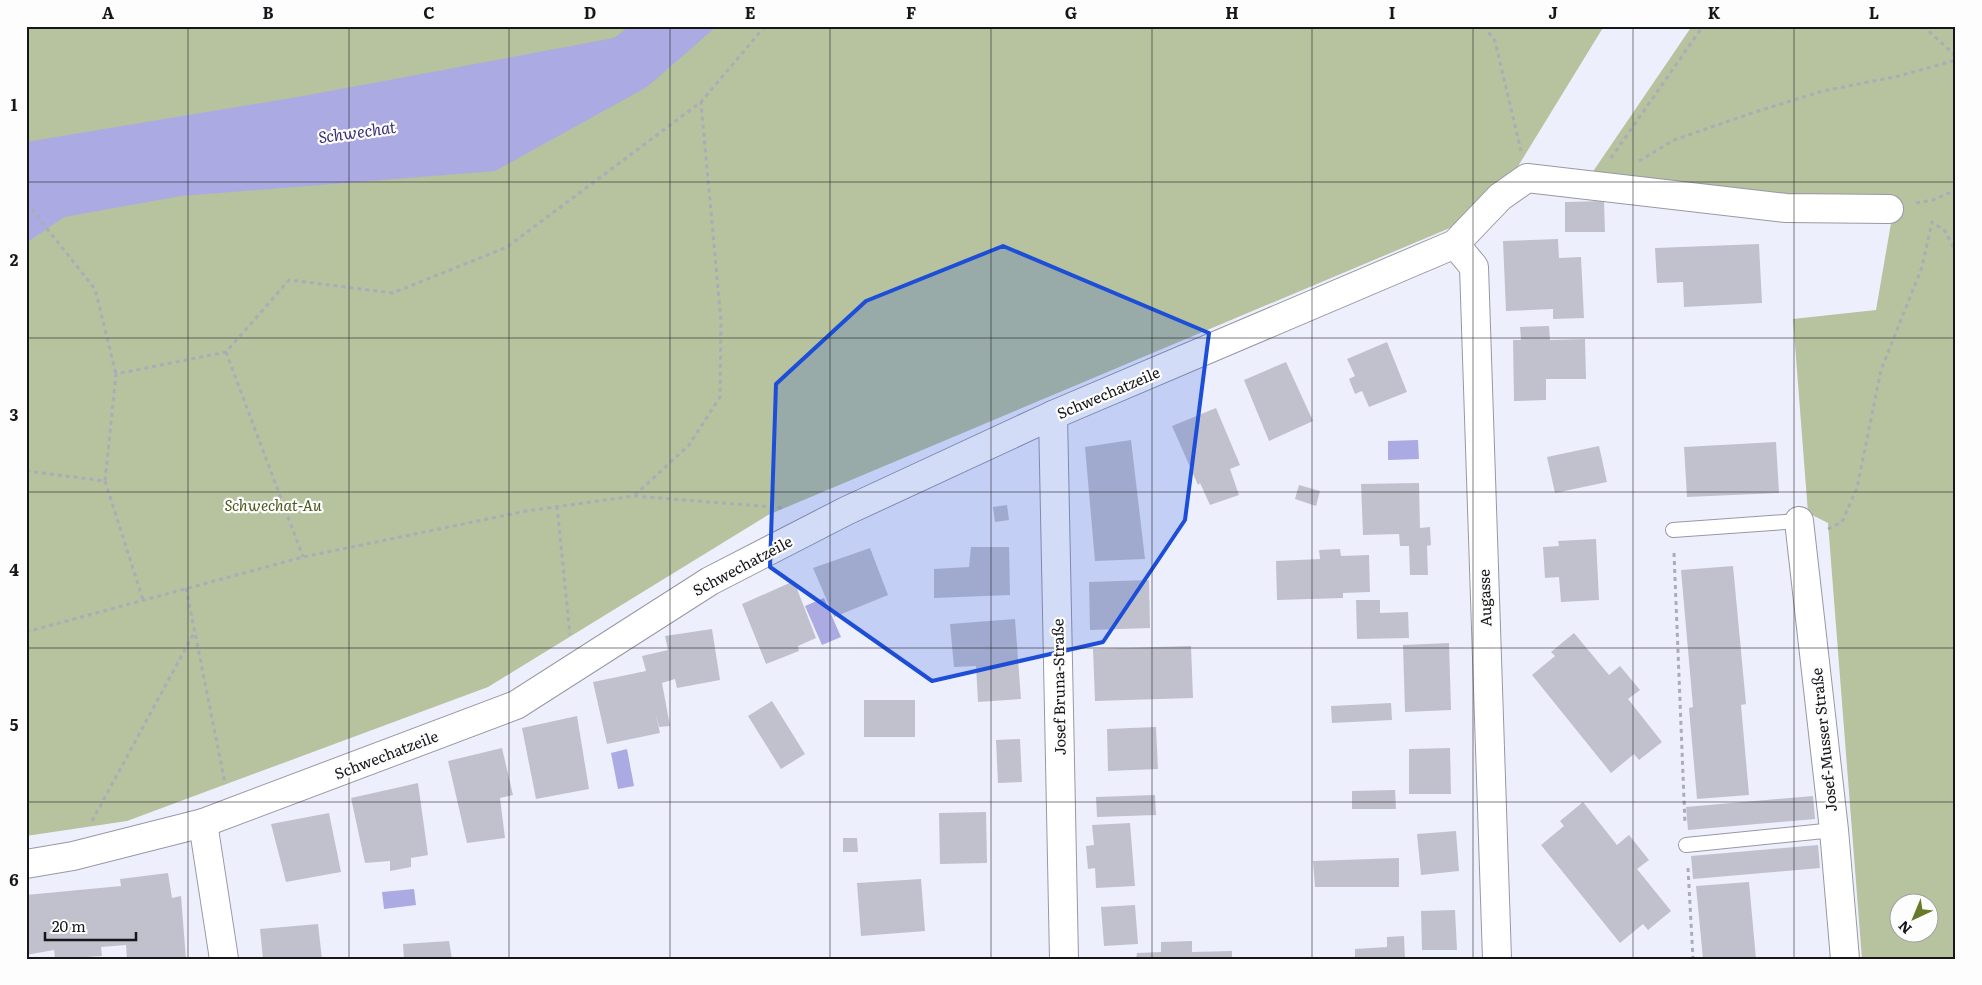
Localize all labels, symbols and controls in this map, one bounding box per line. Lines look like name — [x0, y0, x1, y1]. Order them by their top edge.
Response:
text: A — [102, 0, 114, 24]
text: B — [262, 0, 274, 24]
text: C — [423, 0, 435, 24]
text: D — [584, 0, 596, 24]
text: E — [745, 0, 756, 24]
text: F — [906, 0, 916, 24]
text: G — [1065, 0, 1077, 24]
text: H — [1225, 0, 1239, 24]
text: I — [1389, 0, 1395, 24]
text: J — [1548, 0, 1558, 24]
text: K — [1708, 0, 1721, 24]
text: L — [1869, 0, 1879, 24]
text: 1 — [11, 92, 18, 116]
water label: Schwechat — [317, 114, 398, 148]
text: 2 — [10, 247, 19, 271]
street label: Schwechatzeile — [1053, 360, 1163, 424]
text: 3 — [10, 402, 19, 426]
park label: Schwechat-Au — [224, 493, 322, 516]
street label: Schwechatzeile — [688, 529, 796, 601]
text: 4 — [9, 557, 19, 581]
street label: Augasse — [1471, 569, 1496, 627]
street label: Josef Bruna-Straße — [1045, 618, 1071, 756]
street label: Josef-Musser Straße — [1804, 667, 1842, 813]
text: 5 — [10, 712, 19, 736]
street label: Schwechatzeile — [331, 723, 442, 784]
text: 6 — [9, 867, 19, 891]
north arrow — [1890, 892, 1940, 942]
scale bar — [45, 910, 136, 942]
text: 20 m — [52, 914, 86, 937]
text: N — [1893, 917, 1915, 939]

